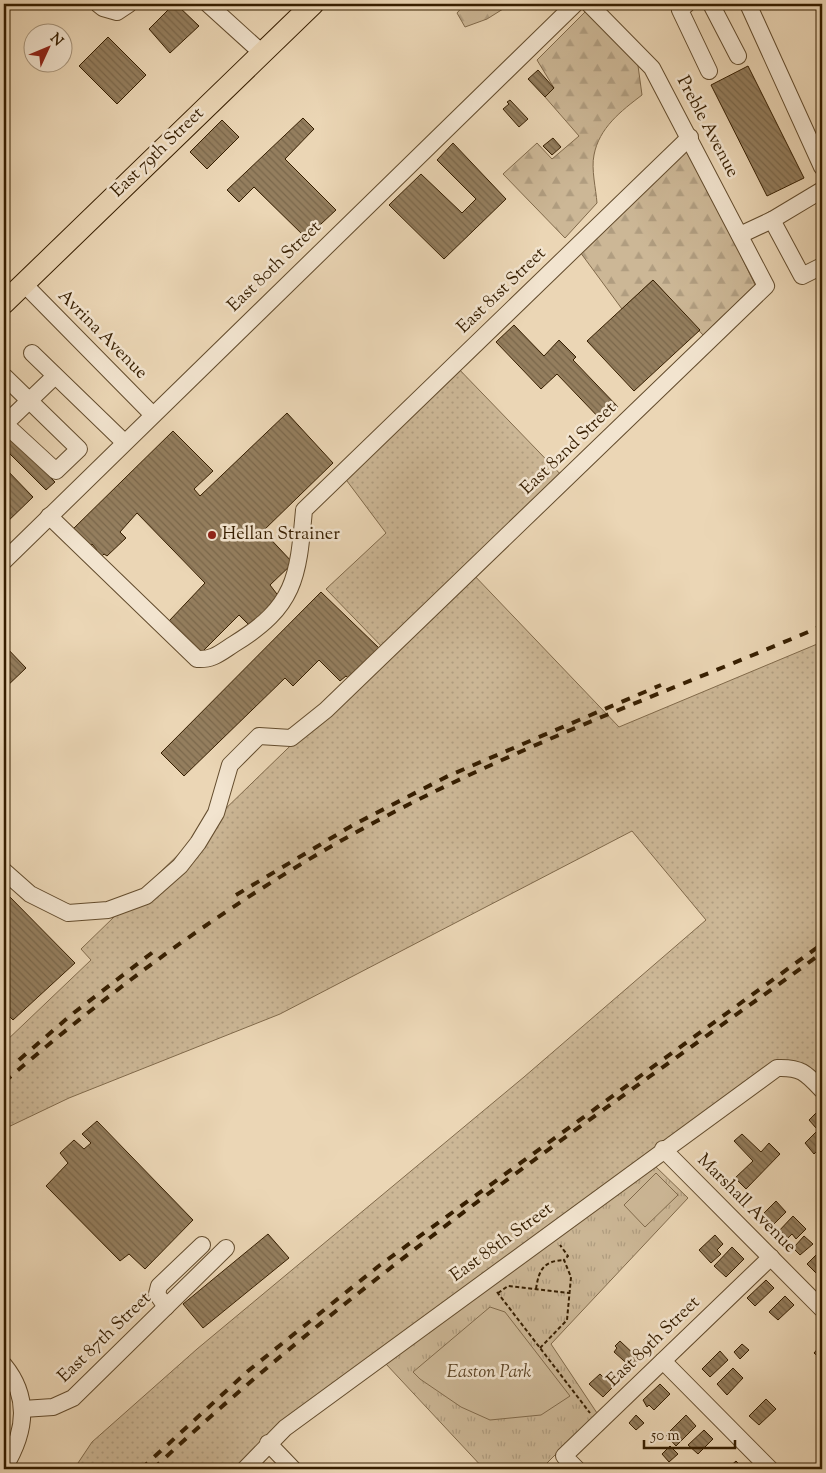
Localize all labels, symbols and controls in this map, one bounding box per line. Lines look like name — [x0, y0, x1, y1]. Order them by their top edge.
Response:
north arrow — [22, 22, 72, 72]
text: N — [45, 29, 67, 51]
street label: Preble Avenue — [669, 72, 745, 182]
street label: East 79th Street — [106, 102, 210, 204]
street label: East 80th Street — [222, 215, 328, 319]
street label: East 81st Street — [452, 242, 552, 340]
street label: Avrina Avenue — [51, 284, 153, 386]
street label: East 82nd Street — [515, 396, 623, 502]
place label: Hellan Strainer — [222, 522, 340, 548]
marker: Hellan Strainer — [206, 529, 218, 541]
street label: Marshall Avenue — [690, 1148, 802, 1260]
street label: East 88th Street — [445, 1197, 559, 1289]
street label: East 87th Street — [52, 1287, 158, 1389]
street label: East 89th Street — [601, 1291, 707, 1393]
park label: Easton Park — [447, 1360, 531, 1386]
scale bar — [644, 1418, 735, 1450]
text: 50 m — [650, 1426, 680, 1447]

